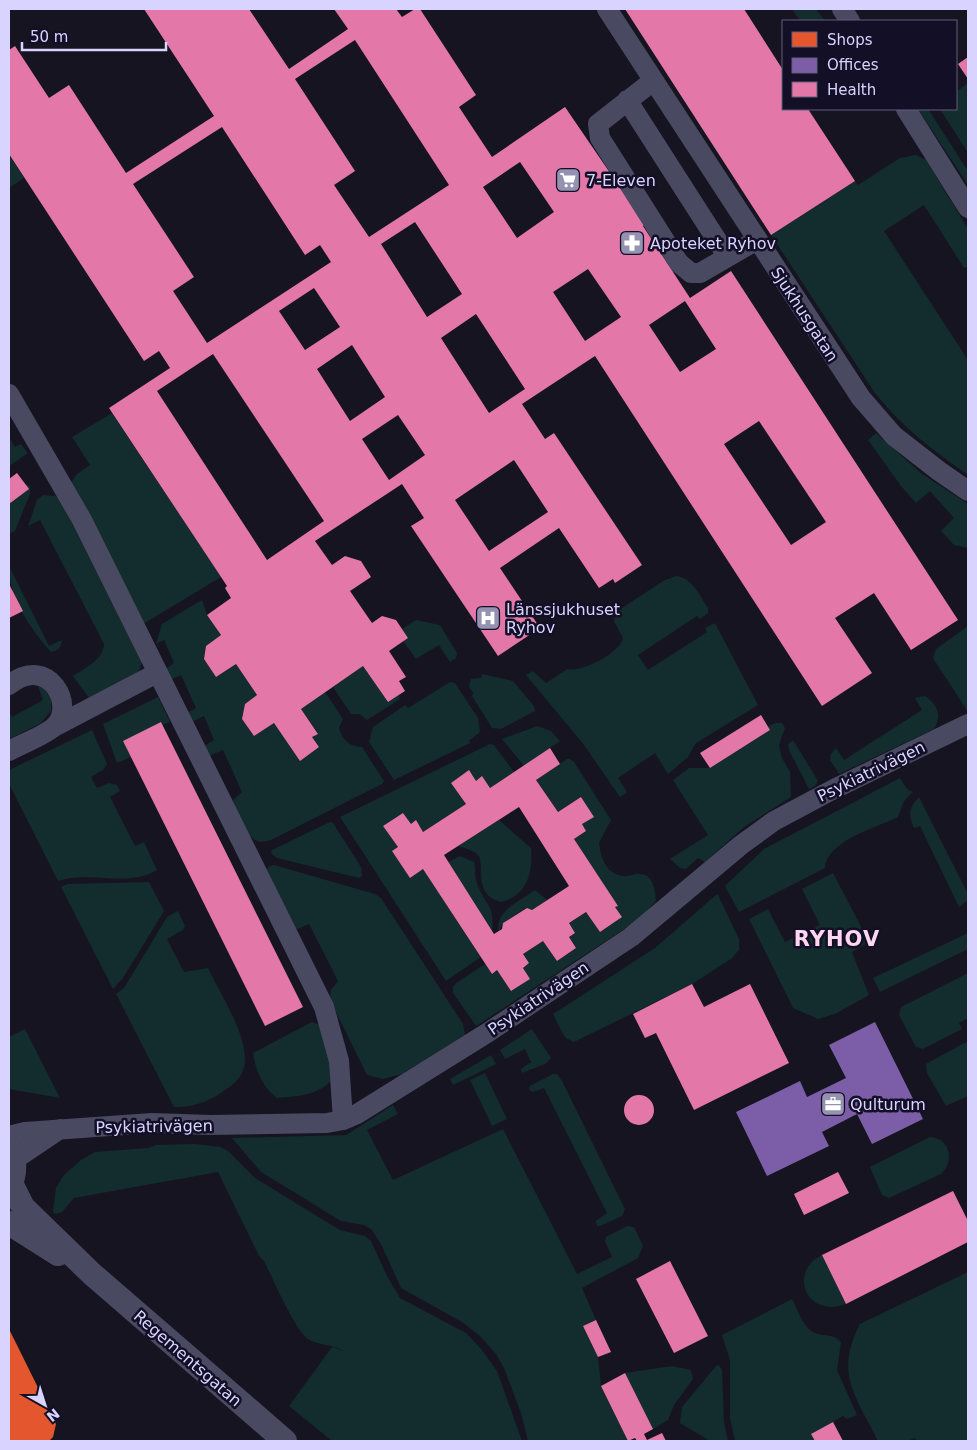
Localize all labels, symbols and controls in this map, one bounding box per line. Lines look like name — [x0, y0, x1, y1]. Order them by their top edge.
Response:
scale bar — [22, 20, 166, 52]
legend — [782, 20, 957, 110]
text: 50 m — [30, 28, 68, 46]
text: Shops — [827, 31, 873, 49]
text: Offices — [827, 56, 879, 74]
text: Health — [827, 81, 876, 99]
supermarket icon: 7-Eleven — [555, 167, 581, 193]
place label: 7-Eleven — [586, 171, 656, 190]
pharmacy icon: Apoteket Ryhov — [619, 230, 645, 256]
place label: Apoteket Ryhov — [650, 234, 776, 253]
street label: Sjukhusgatan — [767, 263, 842, 365]
place label: Länssjukhuset Ryhov — [506, 600, 620, 637]
hospital icon: Länssjukhuset Ryhov — [475, 605, 501, 631]
street label: Psykiatrivägen — [814, 737, 928, 806]
district label: RYHOV — [794, 927, 880, 951]
street label: Psykiatrivägen — [484, 958, 592, 1039]
office icon: Qulturum — [820, 1091, 846, 1117]
place label: Qulturum — [850, 1095, 926, 1114]
street label: Psykiatrivägen — [95, 1116, 213, 1137]
street label: Regementsgatan — [130, 1306, 245, 1410]
north arrow — [20, 1380, 70, 1430]
text: N — [44, 1405, 63, 1425]

